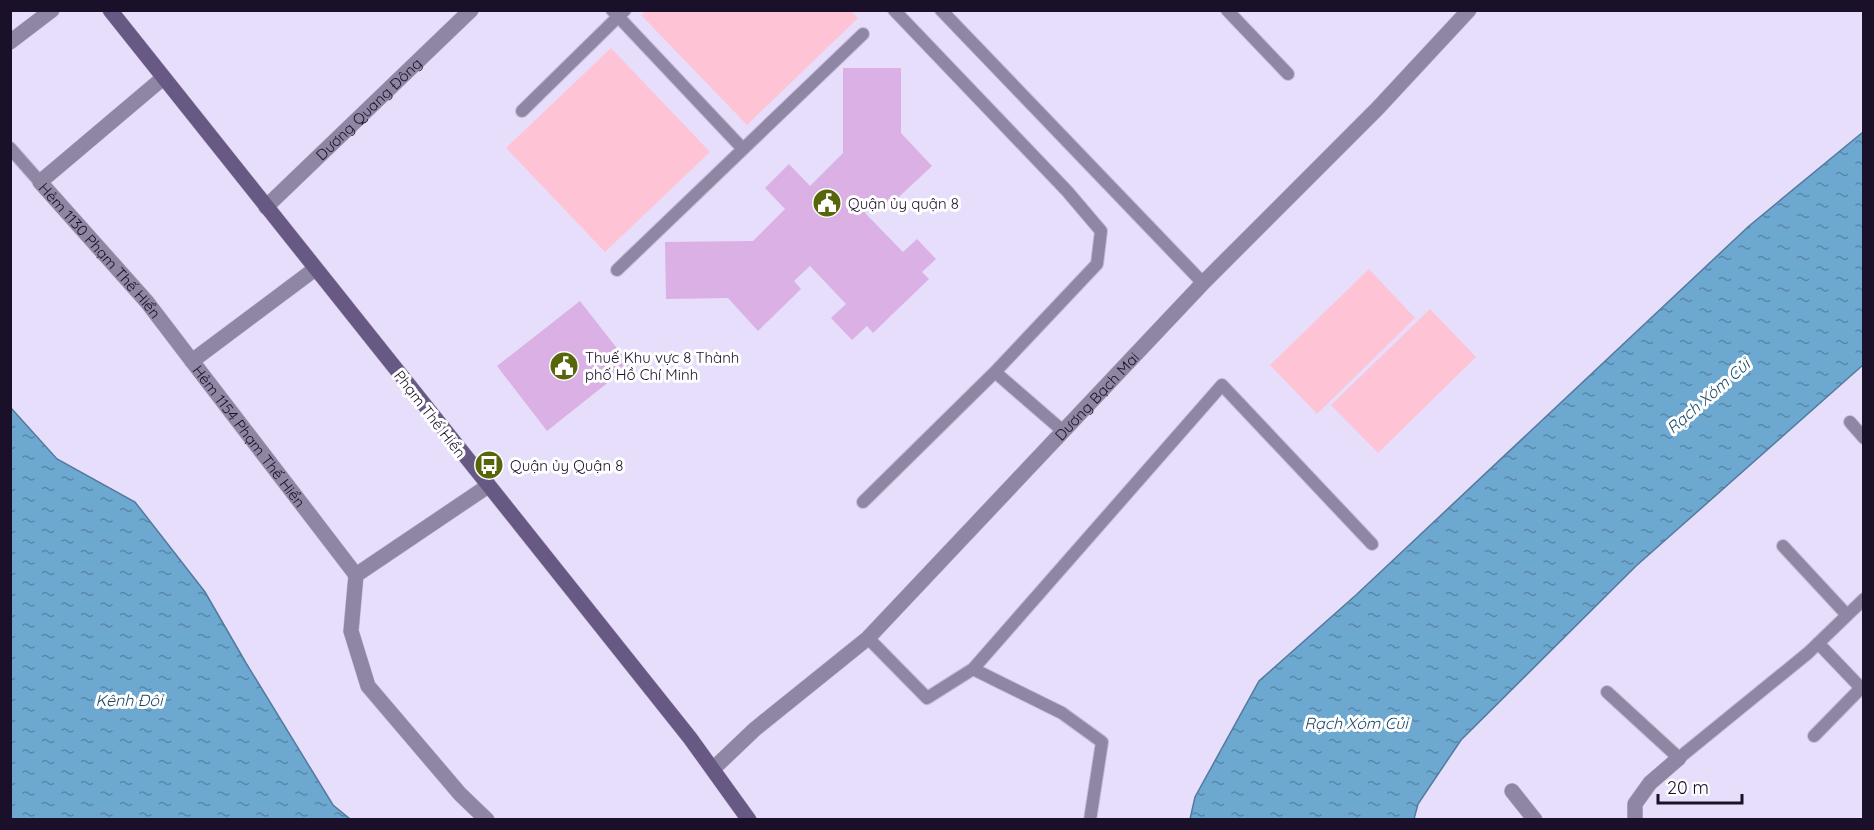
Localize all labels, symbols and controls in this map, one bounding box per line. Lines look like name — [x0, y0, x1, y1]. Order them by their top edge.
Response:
street label: Dương Quang Đông — [311, 53, 425, 164]
street label: Hẻm 1130 Phạm Thế Hiển — [35, 178, 165, 322]
public building icon: Quận ủy quận 8 — [811, 187, 843, 219]
place label: Quận ủy quận 8 — [848, 194, 959, 213]
place label: Thuế Khu vực 8 Thành phố Hồ Chí Minh — [585, 348, 739, 384]
street label: Dương Bạch Mai — [1050, 348, 1143, 444]
public building icon: Thuế Khu vực 8 Thành phố Hồ Chí Minh — [548, 350, 580, 382]
water label: Rạch Xóm Củi — [1662, 353, 1755, 438]
street label: Hẻm 1154 Phạm Thế Hiển — [189, 361, 310, 511]
street label: Phạm Thế Hiển — [390, 367, 470, 461]
bus stop icon: Quận ủy Quận 8 — [473, 449, 505, 481]
place label: Quận ủy Quận 8 — [510, 456, 623, 475]
water label: Kênh Đôi — [96, 690, 164, 710]
water label: Rạch Xóm Củi — [1304, 713, 1409, 733]
scale bar — [1658, 767, 1742, 805]
text: 20 m — [1667, 776, 1709, 799]

